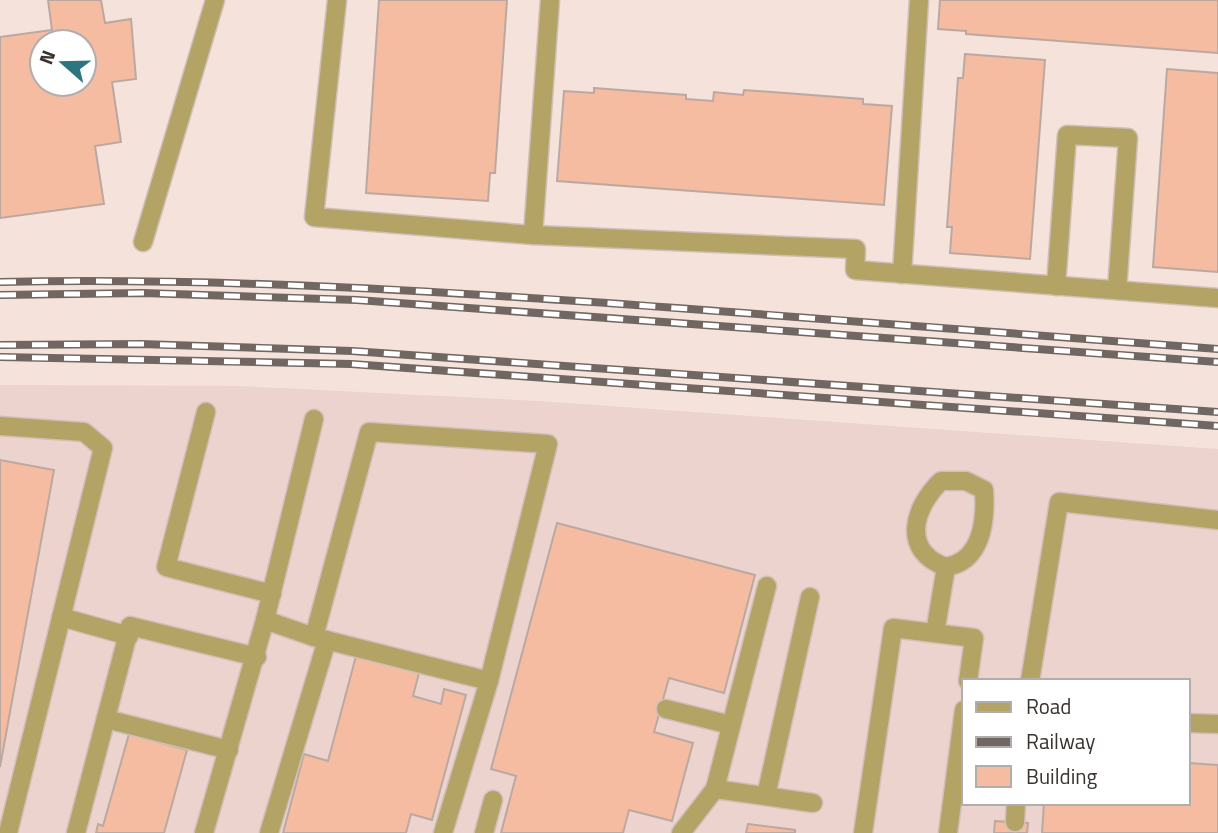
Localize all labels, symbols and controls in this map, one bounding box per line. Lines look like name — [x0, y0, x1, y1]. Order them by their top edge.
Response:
north arrow — [28, 28, 98, 98]
text: N — [31, 46, 62, 68]
legend — [962, 679, 1190, 805]
text: Road — [1026, 690, 1071, 722]
text: Railway — [1026, 725, 1095, 757]
text: Building — [1026, 760, 1098, 792]

